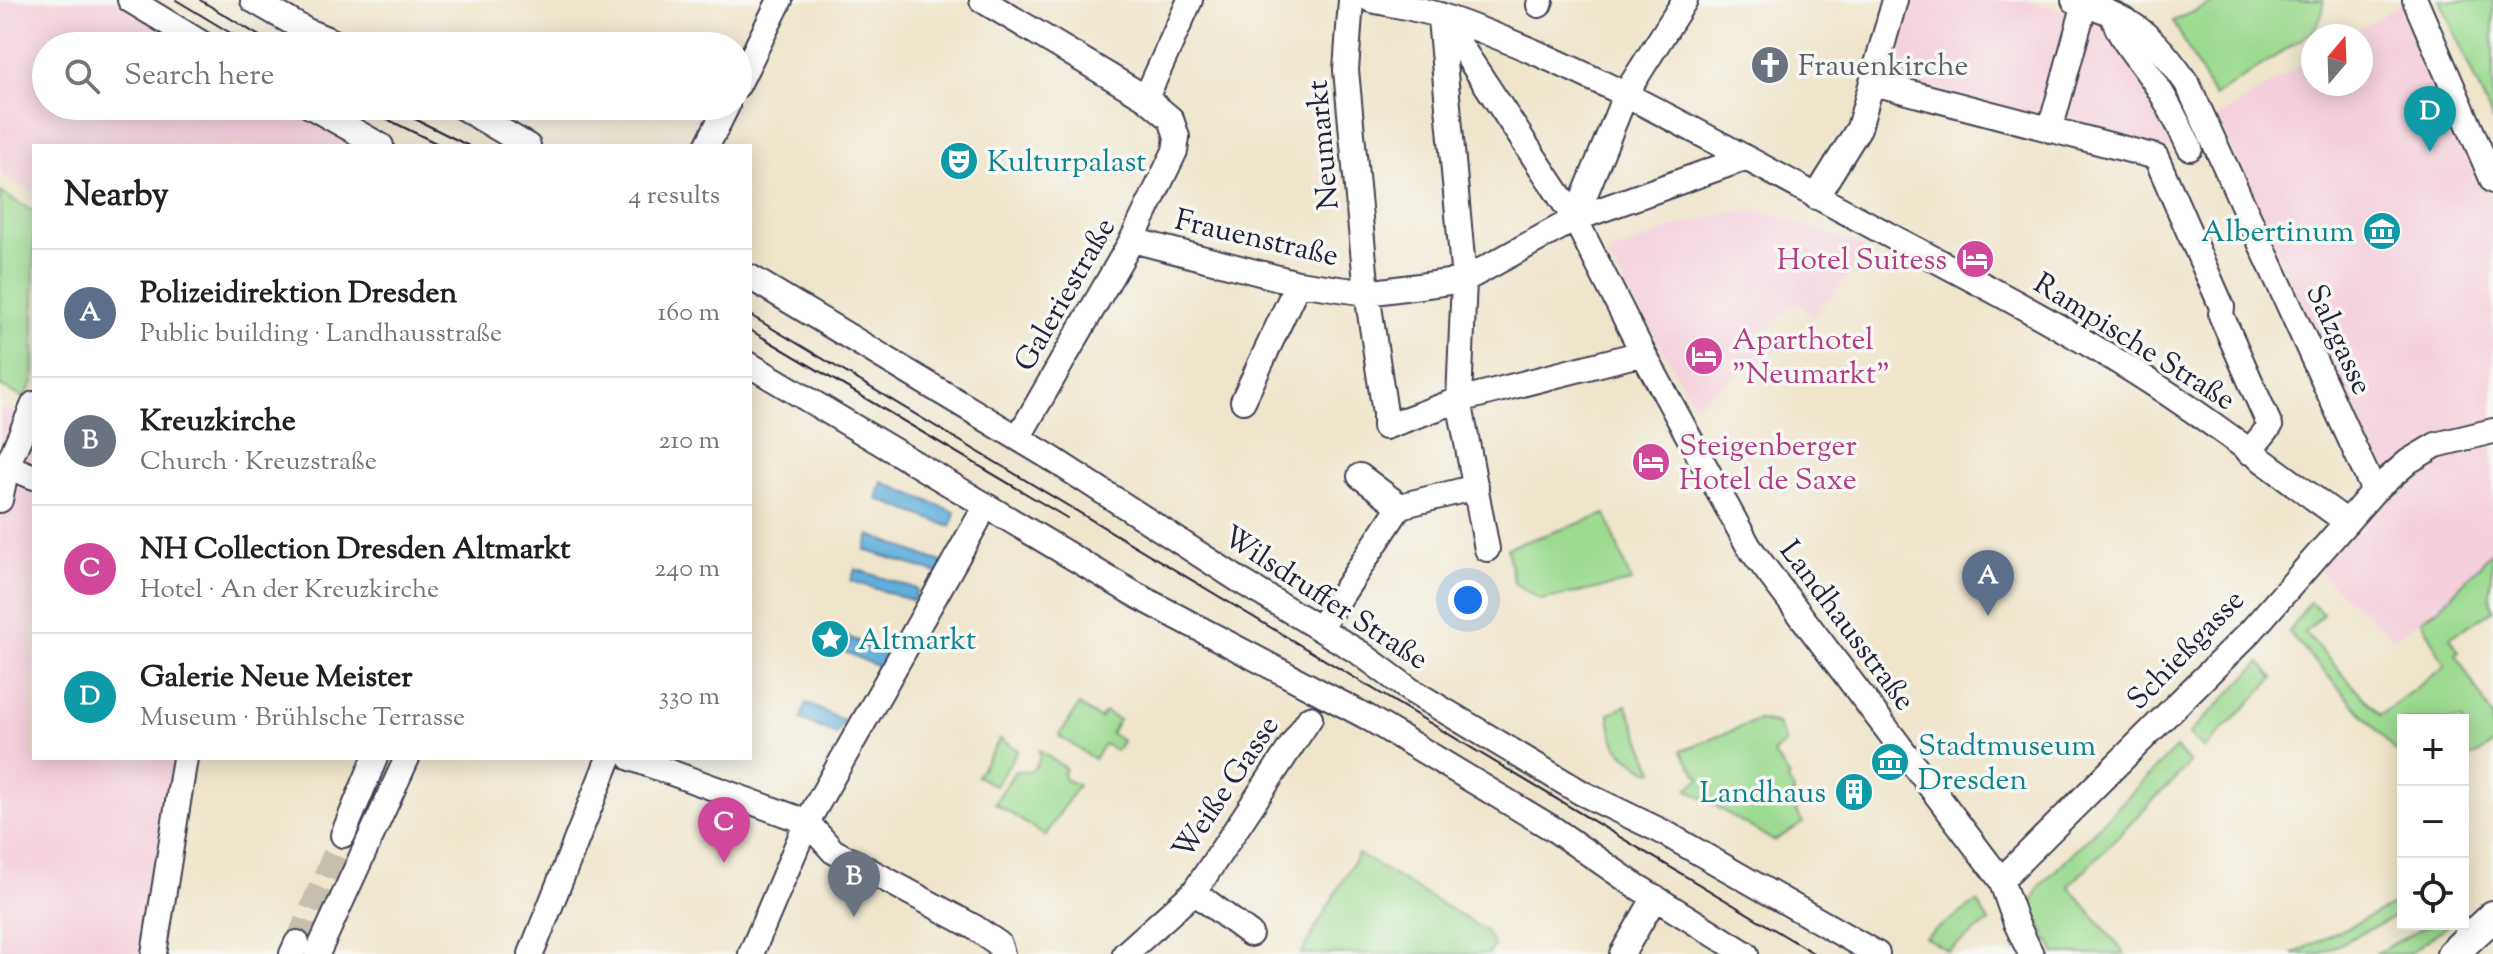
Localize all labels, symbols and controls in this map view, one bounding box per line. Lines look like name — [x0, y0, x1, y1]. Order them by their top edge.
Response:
north arrow — [2301, 24, 2373, 96]
search box — [32, 32, 752, 120]
church icon: Frauenkirche — [1749, 44, 1791, 86]
place label: Frauenkirche — [1798, 46, 1969, 89]
icon: search — [60, 54, 104, 98]
text: Search here — [124, 55, 274, 98]
street label: Neumarkt — [1297, 78, 1352, 212]
pin: D — [2404, 86, 2456, 152]
theatre icon: Kulturpalast — [938, 140, 980, 182]
place label: Kulturpalast — [987, 142, 1147, 185]
text: Nearby — [64, 172, 169, 221]
text: 4 results — [628, 178, 720, 215]
street label: Frauenstraße — [1170, 200, 1343, 279]
street label: Galeriestraße — [1005, 210, 1128, 380]
museum icon: Albertinum — [2361, 210, 2403, 252]
place label: Albertinum — [2201, 212, 2354, 255]
hotel icon: Hotel Suitess — [1954, 238, 1996, 280]
place label: Hotel Suitess — [1777, 240, 1947, 283]
street label: Rampische Straße — [2024, 264, 2243, 423]
text: Polizeidirektion Dresden — [140, 273, 457, 316]
street label: Salzgasse — [2293, 278, 2382, 402]
text: A — [79, 295, 101, 332]
text: 160 m — [657, 295, 720, 332]
text: Public building · Landhausstraße — [140, 316, 502, 353]
place label: Aparthotel "Neumarkt" — [1732, 320, 1890, 397]
hotel icon: Aparthotel "Neumarkt" — [1683, 335, 1725, 377]
text: Kreuzkirche — [140, 401, 296, 444]
text: B — [82, 423, 98, 460]
text: 210 m — [658, 423, 720, 460]
place label: Steigenberger Hotel de Saxe — [1679, 426, 1857, 503]
hotel icon: Steigenberger Hotel de Saxe — [1630, 441, 1672, 483]
text: Church · Kreuzstraße — [140, 444, 377, 481]
street label: Wilsdruffer Straße — [1213, 516, 1436, 682]
text: NH Collection Dresden Altmarkt — [140, 529, 571, 572]
street label: Landhausstraße — [1768, 532, 1924, 721]
pin: A — [1962, 550, 2014, 616]
text: C — [80, 551, 100, 588]
text: 240 m — [654, 551, 720, 588]
text: Hotel · An der Kreuzkirche — [140, 572, 439, 609]
your location — [1448, 580, 1488, 620]
street label: Schießgasse — [2118, 581, 2255, 721]
place icon: Altmarkt — [809, 618, 851, 660]
place label: Altmarkt — [858, 620, 976, 663]
text: Galerie Neue Meister — [140, 657, 412, 700]
text: D — [80, 679, 100, 716]
text: 330 m — [658, 679, 720, 716]
text: Museum · Brühlsche Terrasse — [140, 700, 465, 737]
street label: Weiße Gasse — [1163, 708, 1291, 869]
map controls — [2397, 714, 2469, 930]
button: + — [2397, 714, 2469, 786]
place label: Stadtmuseum Dresden — [1918, 726, 2096, 803]
museum icon: Stadtmuseum Dresden — [1869, 741, 1911, 783]
building icon: Landhaus — [1833, 771, 1875, 813]
place label: Landhaus — [1700, 773, 1826, 816]
button: − — [2397, 786, 2469, 858]
pin: C — [698, 797, 750, 863]
pin: B — [828, 851, 880, 917]
button: locate — [2397, 858, 2469, 930]

